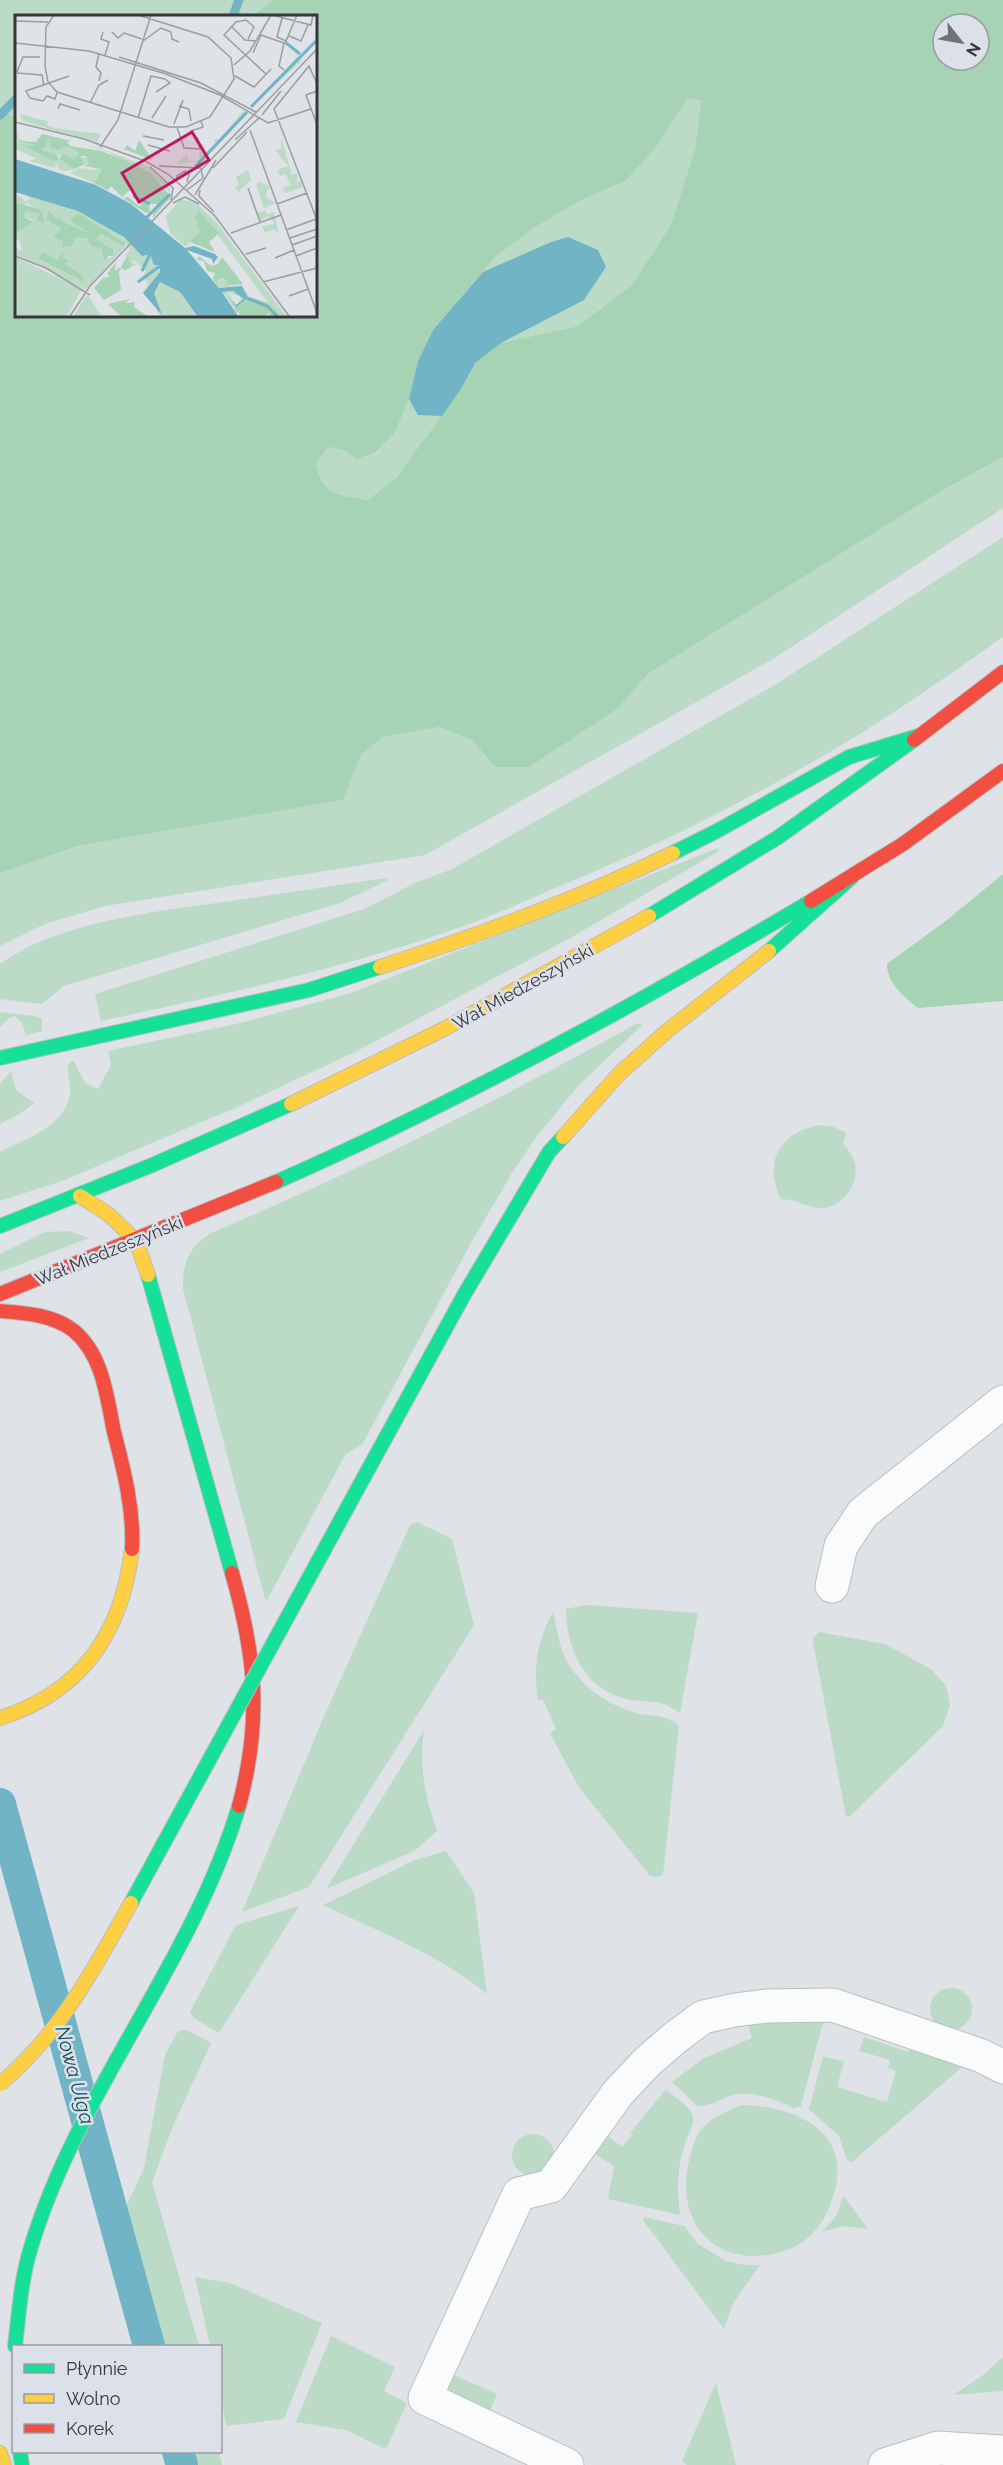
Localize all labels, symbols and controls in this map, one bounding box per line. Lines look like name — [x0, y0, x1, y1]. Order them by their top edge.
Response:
north arrow — [931, 12, 991, 72]
inset map — [15, 15, 316, 316]
text: N — [962, 39, 985, 60]
street label: Wał Miedzeszyński — [449, 939, 597, 1034]
street label: Wał Miedzeszyński — [32, 1211, 186, 1290]
water label: Nowa Ulga — [50, 2023, 100, 2127]
legend — [12, 2345, 222, 2453]
text: Płynnie — [66, 2358, 128, 2379]
text: Wolno — [66, 2388, 121, 2409]
text: Korek — [66, 2418, 114, 2439]

